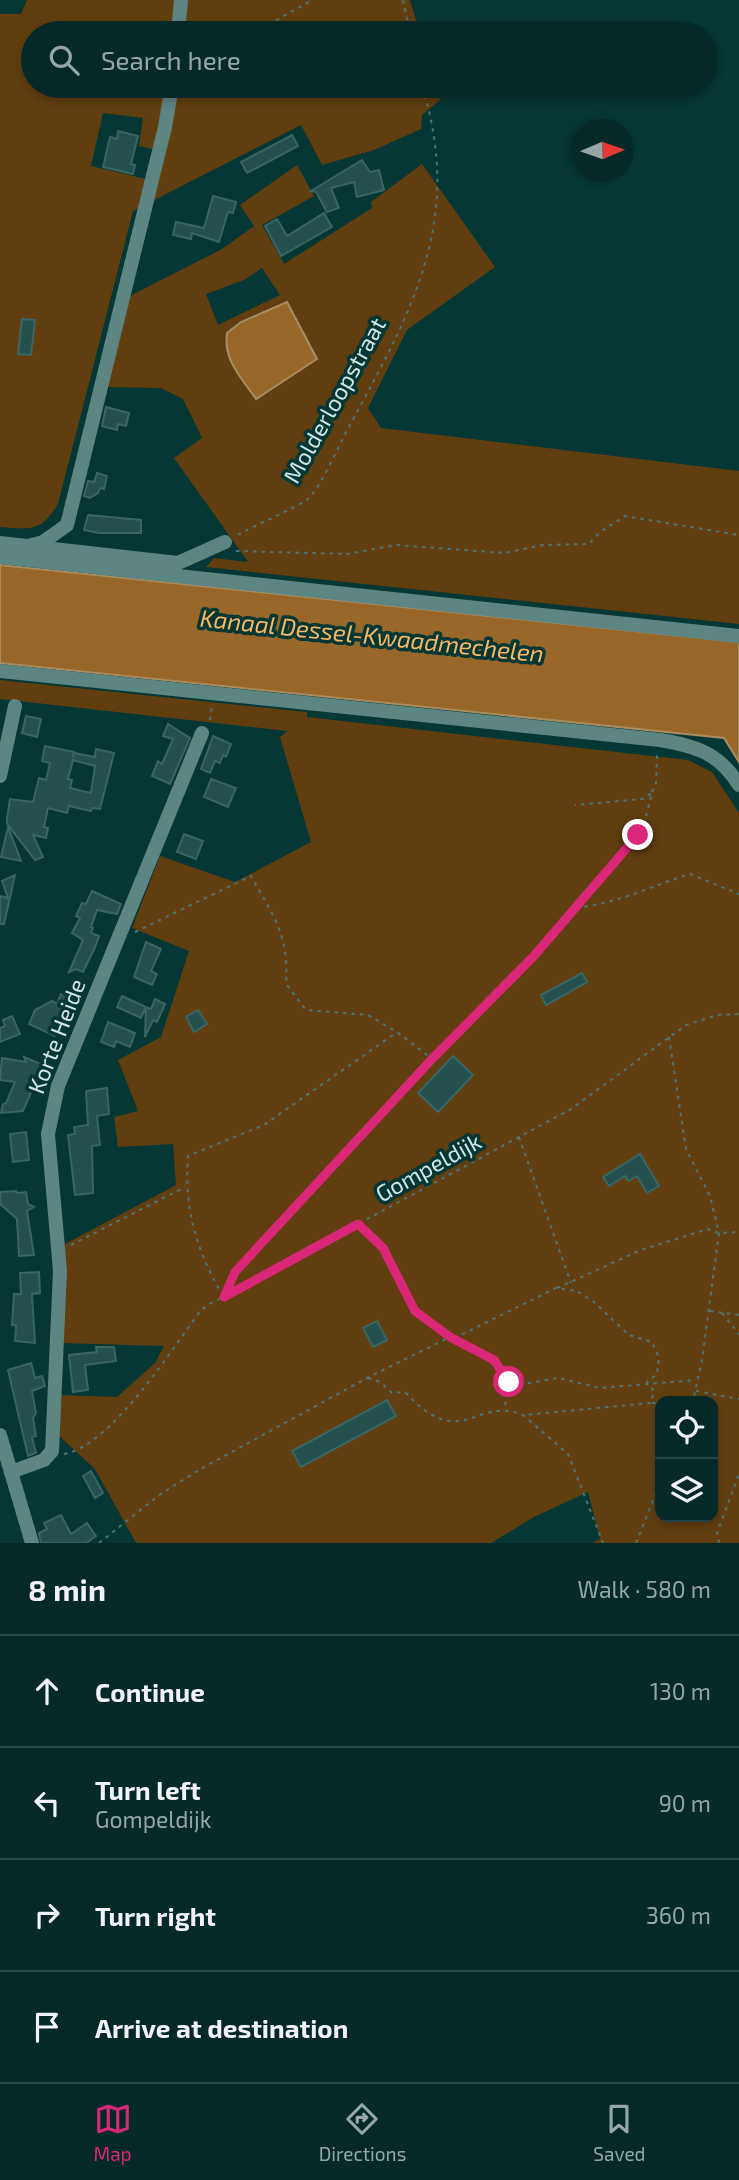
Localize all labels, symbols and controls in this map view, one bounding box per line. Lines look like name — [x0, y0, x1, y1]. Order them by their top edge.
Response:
search box — [21, 21, 718, 98]
icon: search — [45, 41, 83, 79]
text: Search here — [101, 44, 241, 75]
north arrow — [571, 119, 634, 182]
street label: Molderloopstraat — [277, 312, 391, 488]
water label: Kanaal Dessel-Kwaadmechelen — [199, 603, 545, 667]
route end — [622, 819, 653, 850]
street label: Korte Heide — [21, 975, 91, 1097]
street label: Gompeldijk — [370, 1126, 486, 1207]
route start — [493, 1366, 524, 1397]
map controls — [655, 1396, 718, 1522]
button: locate — [655, 1396, 718, 1459]
button: layers — [655, 1459, 718, 1522]
text: 8 min — [28, 1571, 106, 1607]
text: Walk · 580 m — [577, 1575, 711, 1603]
icon: ahead — [28, 1672, 66, 1710]
text: Continue — [95, 1676, 205, 1707]
text: 130 m — [650, 1677, 711, 1705]
text: Turn left — [95, 1774, 201, 1805]
icon: left — [28, 1784, 66, 1822]
text: 90 m — [659, 1789, 711, 1817]
text: Gompeldijk — [95, 1805, 212, 1833]
icon: right — [28, 1896, 66, 1934]
text: Turn right — [95, 1900, 216, 1931]
text: 360 m — [646, 1901, 711, 1929]
icon: arrive — [28, 2008, 66, 2046]
text: Arrive at destination — [95, 2012, 348, 2043]
tab: Map — [94, 2100, 132, 2165]
tab: Directions — [319, 2100, 406, 2165]
tab: Saved — [593, 2100, 645, 2165]

